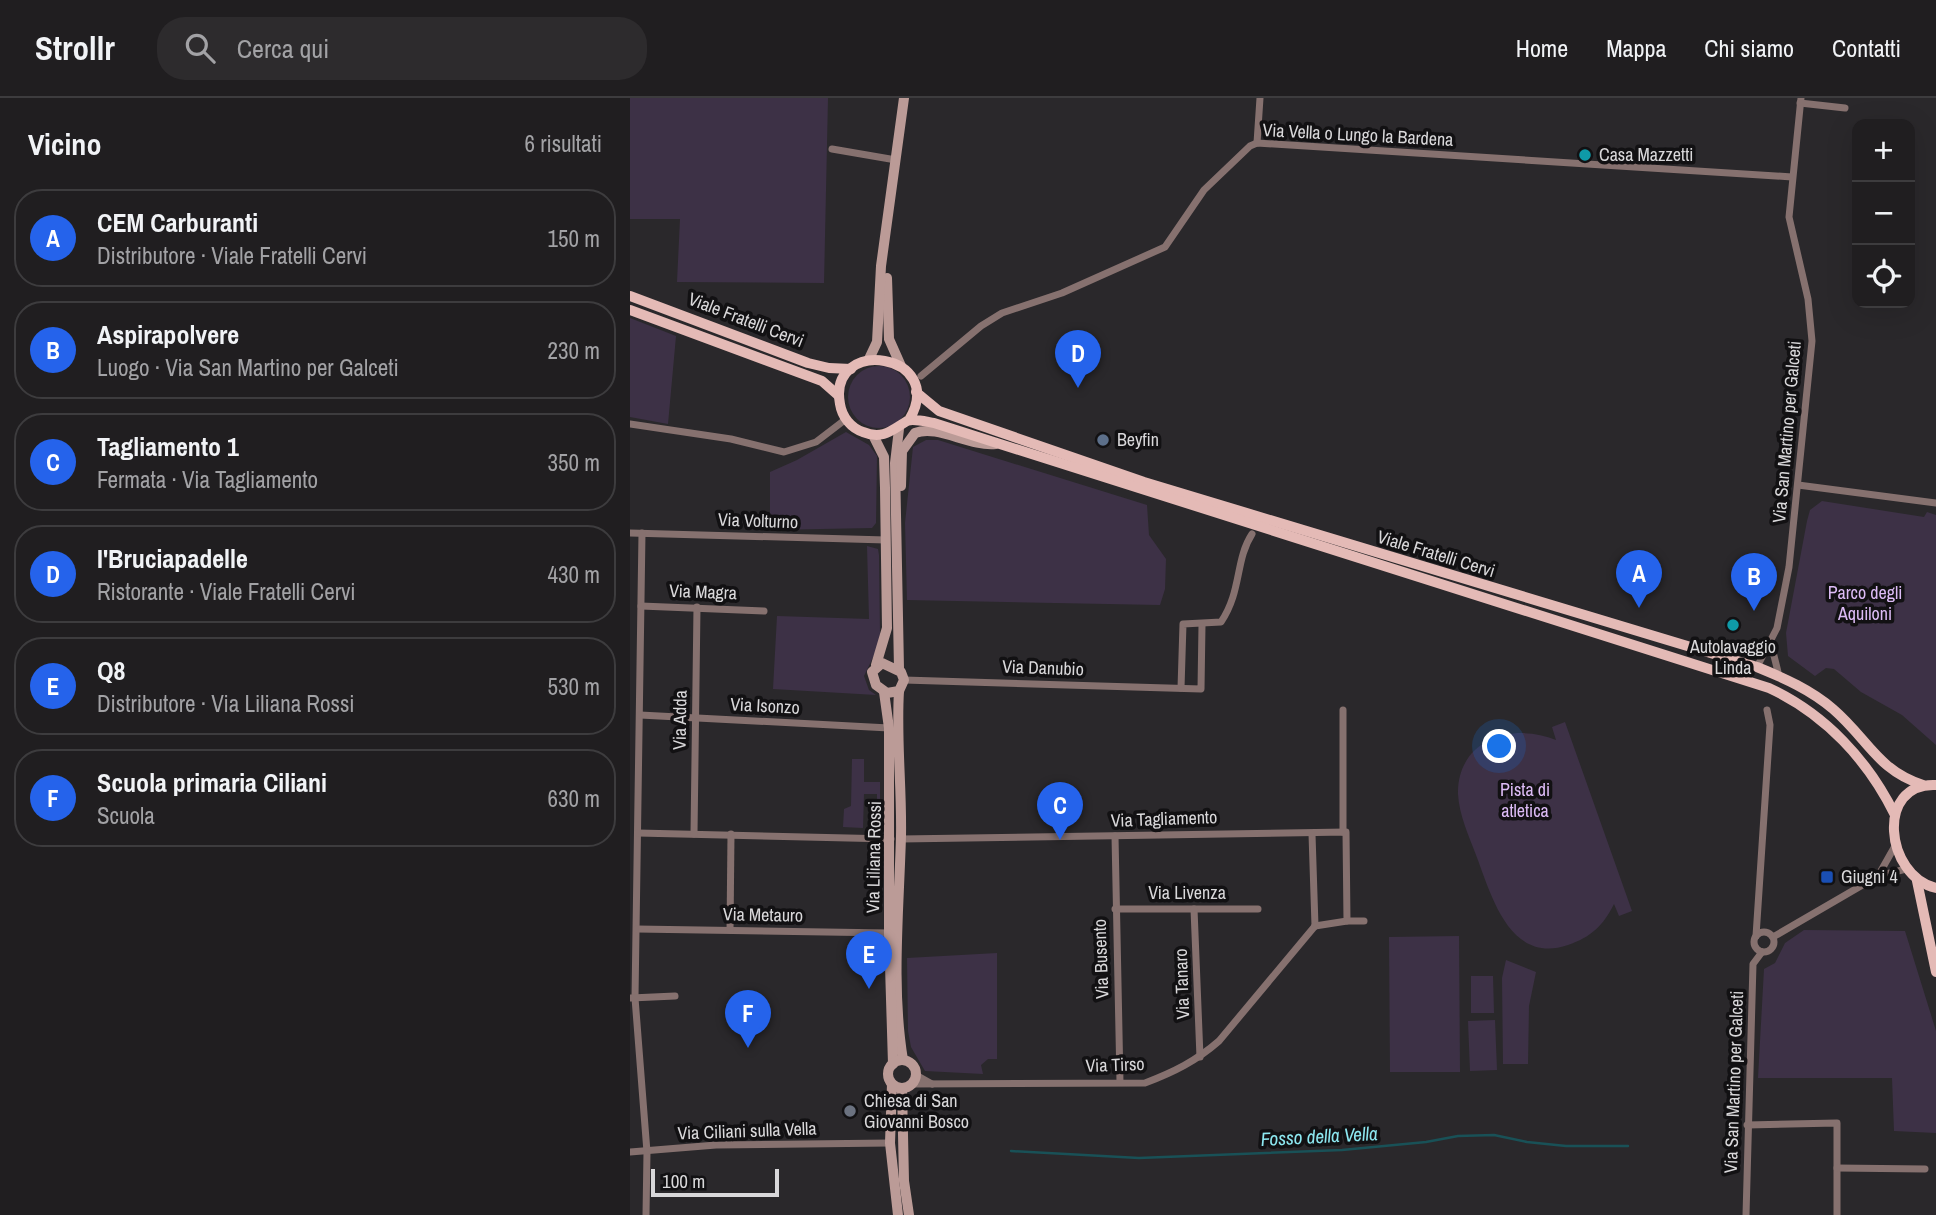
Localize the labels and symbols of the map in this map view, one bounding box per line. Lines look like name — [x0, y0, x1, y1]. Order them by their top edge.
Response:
street label: Via Vella o Lungo la Bardena — [1262, 117, 1454, 152]
place label: Casa Mazzetti — [1599, 142, 1693, 167]
marker: Casa Mazzetti — [1577, 147, 1593, 163]
street label: Viale Fratelli Cervi — [685, 286, 808, 353]
pin: D — [1055, 330, 1101, 388]
street label: Via San Martino per Galceti — [1766, 340, 1807, 524]
place label: Beyfin — [1117, 427, 1159, 452]
marker: Beyfin — [1095, 432, 1111, 448]
street label: Via Volturno — [718, 507, 799, 534]
street label: Viale Fratelli Cervi — [1374, 524, 1498, 583]
pin: A — [1616, 550, 1662, 608]
pin: B — [1731, 553, 1777, 611]
street label: Via Magra — [669, 578, 737, 605]
park label: Parco degli Aquiloni — [1828, 580, 1902, 626]
marker: Autolavaggio Linda — [1725, 617, 1741, 633]
place label: Autolavaggio Linda — [1689, 634, 1776, 680]
street label: Via Danubio — [1002, 654, 1084, 681]
street label: Via Adda — [666, 690, 693, 750]
street label: Via Isonzo — [730, 691, 800, 720]
your location — [1482, 729, 1516, 763]
park label: Pista di atletica — [1500, 777, 1550, 823]
pin: C — [1037, 782, 1083, 840]
street label: Via Liliana Rossi — [860, 801, 887, 913]
street label: Via Tagliamento — [1110, 804, 1218, 833]
place label: Giugni 4 — [1841, 864, 1898, 889]
marker: Giugni 4 — [1819, 869, 1835, 885]
street label: Via Livenza — [1148, 880, 1226, 905]
street label: Via Metauro — [723, 901, 803, 928]
street label: Via Busento — [1087, 919, 1114, 1000]
pin: E — [846, 931, 892, 989]
street label: Via Tanaro — [1168, 948, 1195, 1020]
pin: F — [725, 990, 771, 1048]
street label: Via San Martino per Galceti — [1718, 990, 1749, 1174]
street label: Via Tirso — [1085, 1051, 1145, 1078]
place label: Chiesa di San Giovanni Bosco — [864, 1088, 969, 1134]
marker: Chiesa di San Giovanni Bosco — [842, 1103, 858, 1119]
street label: Via Ciliani sulla Vella — [677, 1116, 817, 1145]
water label: Fosso della Vella — [1260, 1120, 1378, 1152]
scale bar — [651, 1166, 779, 1198]

